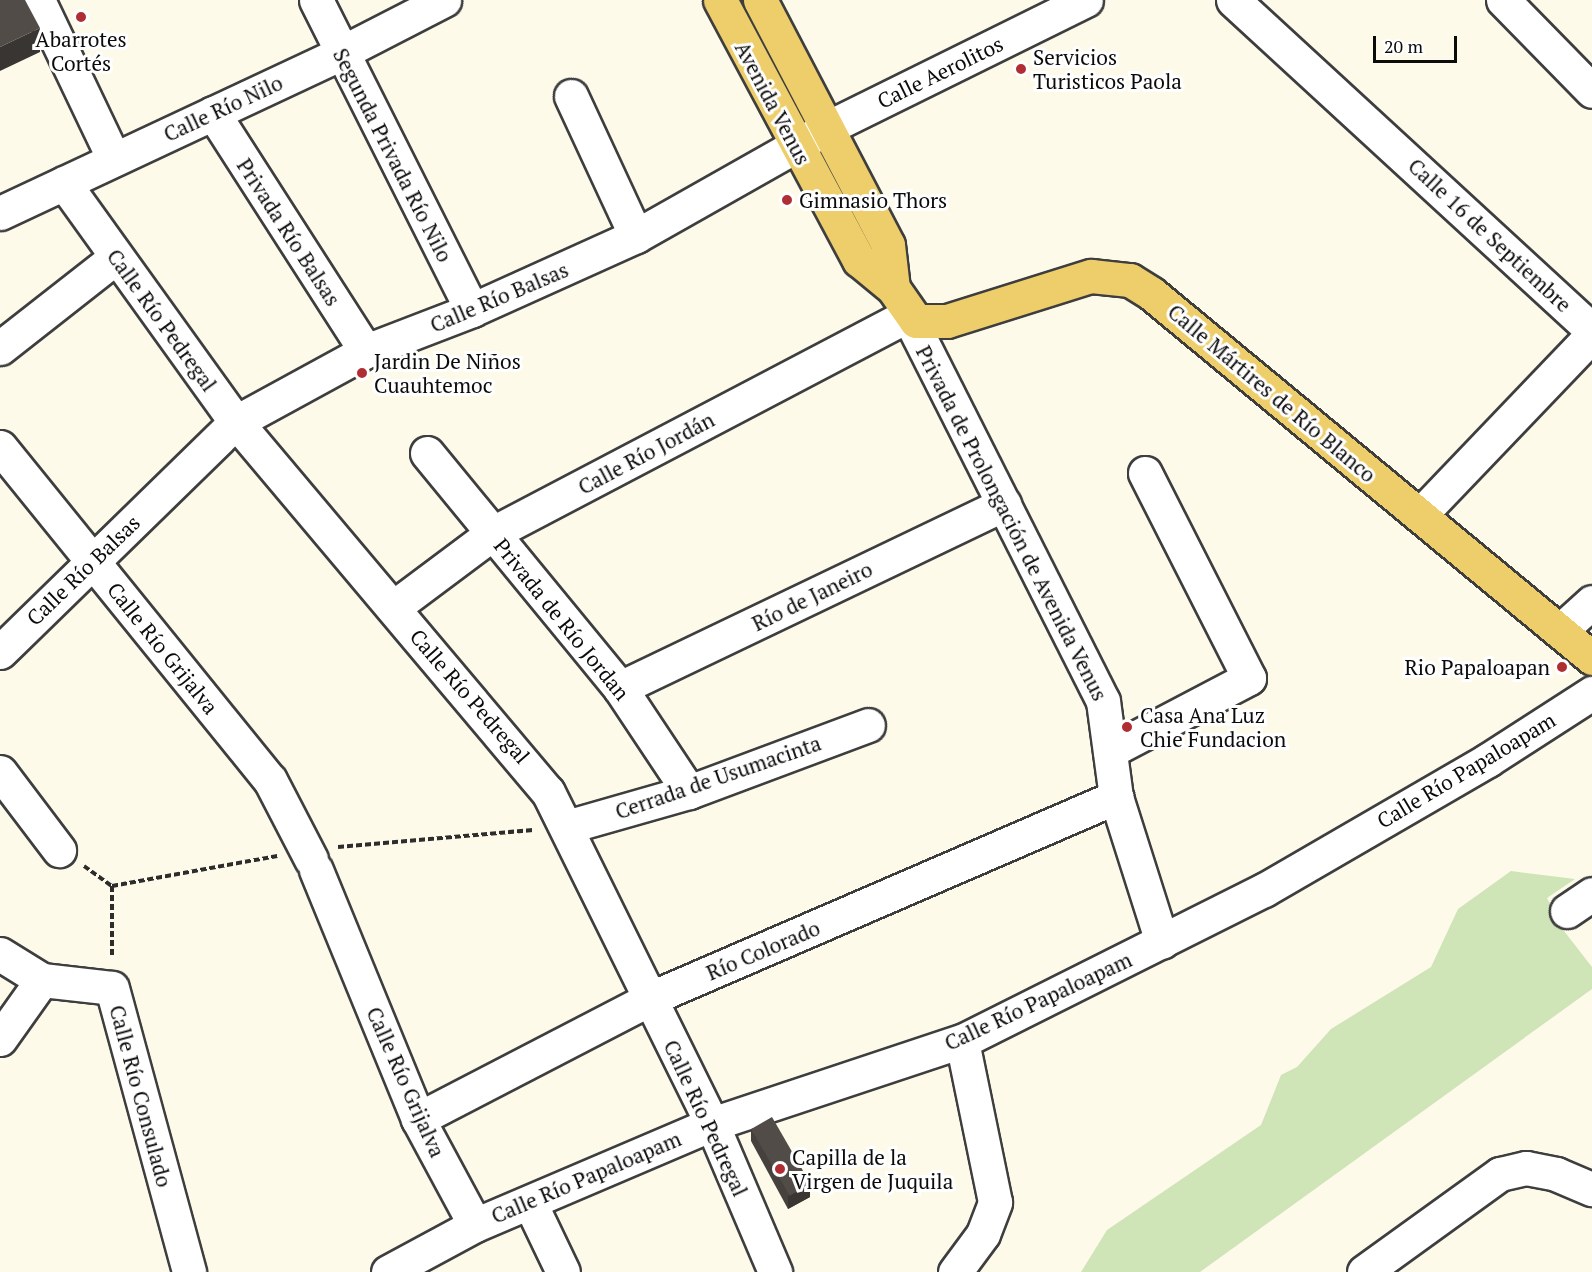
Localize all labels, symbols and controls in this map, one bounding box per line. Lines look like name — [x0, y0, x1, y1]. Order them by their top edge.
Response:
marker: Abarrotes Cortés — [74, 10, 88, 24]
scale bar — [1376, 24, 1460, 62]
place label: Abarrotes Cortés — [35, 26, 127, 76]
street label: Calle Aerolitos — [873, 31, 1007, 113]
text: 20 m — [1384, 34, 1423, 58]
street label: Avenida Venus — [730, 37, 816, 169]
street label: Segunda Privada Río Nilo — [328, 44, 458, 266]
place label: Servicios Turisticos Paola — [1033, 44, 1182, 94]
marker: Servicios Turisticos Paola — [1014, 62, 1028, 76]
street label: Calle Río Nilo — [159, 69, 287, 147]
street label: Calle 16 de Septiembre — [1403, 153, 1577, 317]
street label: Privada Río Balsas — [232, 154, 346, 310]
place label: Gimnasio Thors — [799, 187, 947, 213]
marker: Gimnasio Thors — [780, 193, 794, 207]
street label: Calle Río Pedregal — [102, 244, 222, 396]
street label: Calle Río Balsas — [426, 257, 572, 337]
street label: Calle Mártires de Río Blanco — [1163, 299, 1381, 487]
street label: Privada de Prolongación de Avenida Venus — [911, 341, 1113, 705]
place label: Jardin De Niños Cuauhtemoc — [374, 348, 521, 398]
marker: Jardin De Niños Cuauhtemoc — [355, 366, 369, 380]
street label: Calle Río Jordán — [574, 407, 718, 499]
street label: Calle Río Balsas — [21, 510, 145, 630]
street label: Privada de Río Jordan — [489, 533, 635, 705]
street label: Río de Janeiro — [748, 556, 876, 636]
street label: Calle Río Grijalva — [102, 577, 224, 719]
street label: Calle Río Pedregal — [405, 624, 535, 768]
place label: Rio Papaloapan — [1404, 654, 1550, 680]
marker: Rio Papaloapan — [1555, 660, 1569, 674]
place label: Casa Ana Luz Chie Fundacion — [1140, 702, 1286, 752]
street label: Calle Río Papaloapam — [1372, 707, 1560, 833]
marker: Casa Ana Luz Chie Fundacion — [1118, 718, 1136, 736]
street label: Cerrada de Usumacinta — [612, 730, 824, 824]
street label: Río Colorado — [702, 915, 824, 985]
street label: Calle Río Papaloapam — [940, 947, 1136, 1055]
street label: Calle Río Consulado — [105, 1002, 177, 1190]
street label: Calle Río Grijalva — [362, 1003, 450, 1161]
street label: Calle Río Pedregal — [659, 1036, 753, 1200]
street label: Calle Río Papaloapam — [487, 1126, 685, 1228]
place label: Capilla de la Virgen de Juquila — [792, 1144, 953, 1194]
marker: Capilla de la Virgen de Juquila — [773, 1162, 787, 1176]

